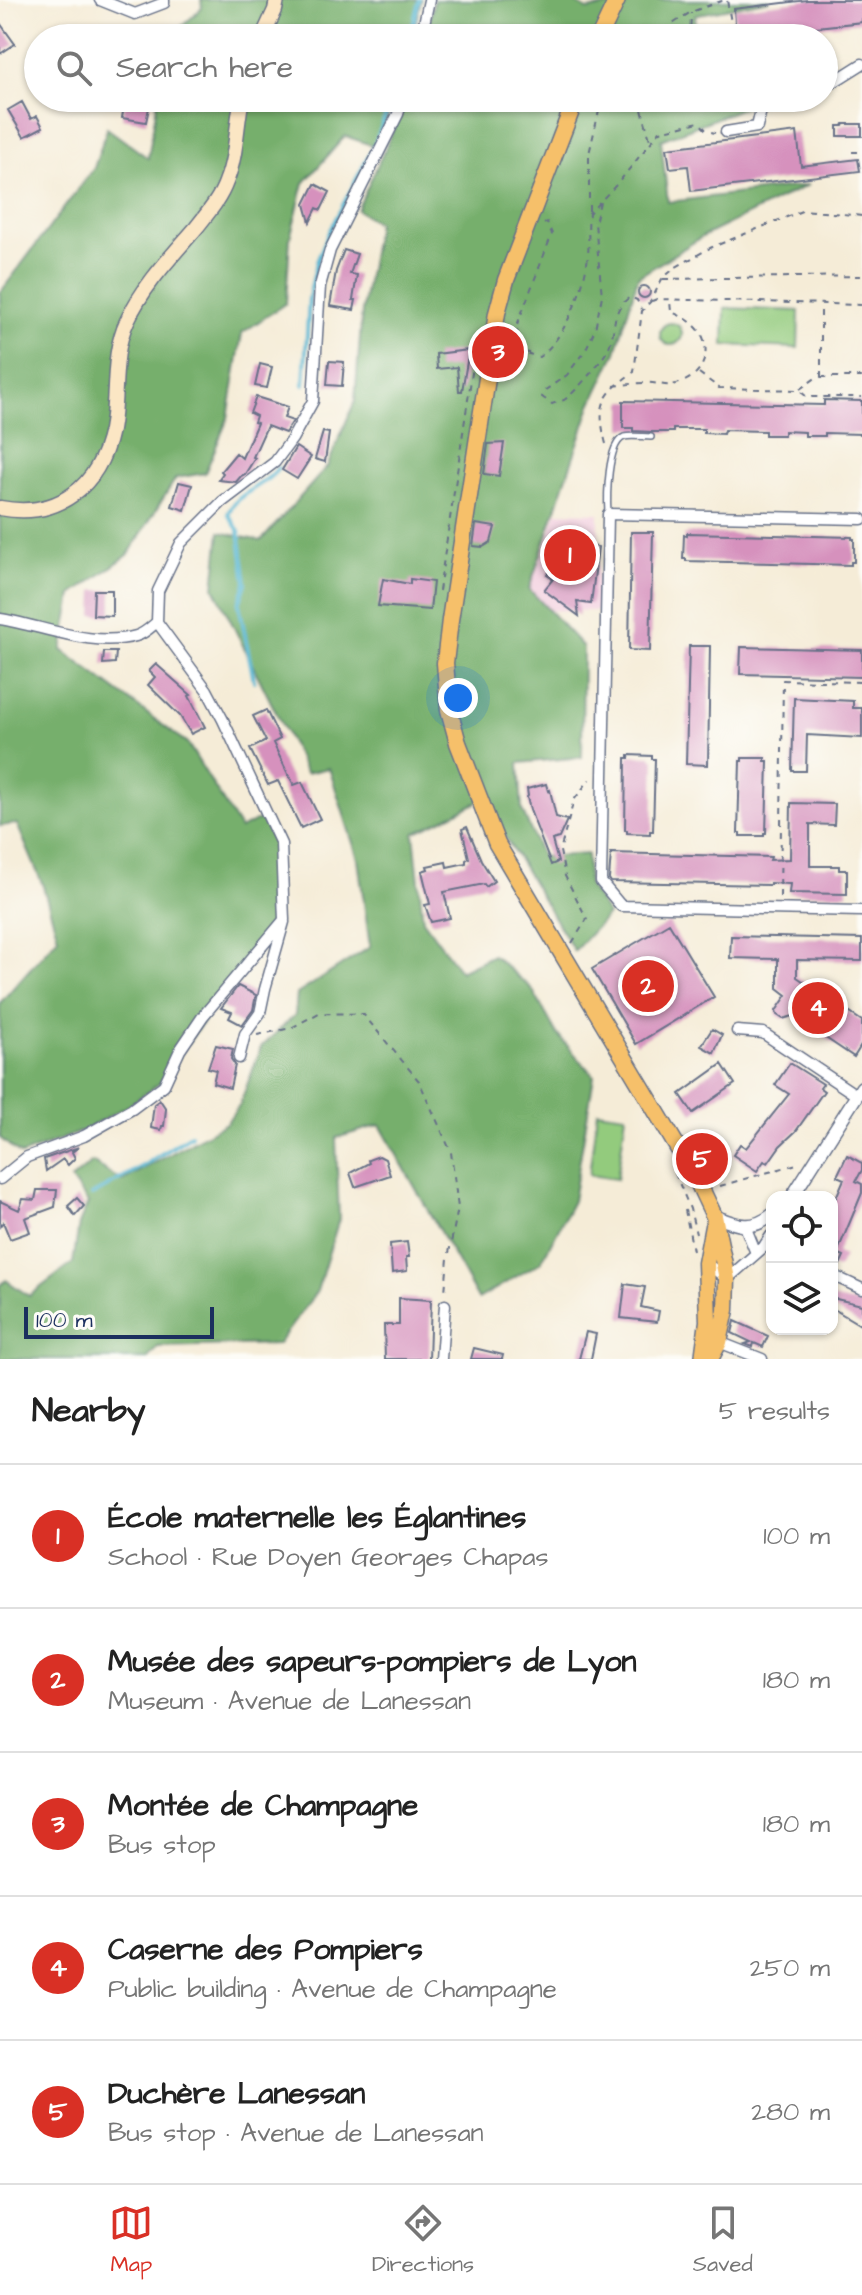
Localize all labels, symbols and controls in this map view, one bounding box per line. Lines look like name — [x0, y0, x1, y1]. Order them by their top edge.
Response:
search box — [24, 24, 838, 112]
icon: search — [52, 46, 96, 90]
text: Search here — [116, 47, 293, 89]
pin: 3 — [472, 322, 524, 382]
pin: 1 — [544, 525, 596, 585]
your location — [438, 678, 478, 718]
pin: 2 — [622, 956, 674, 1016]
pin: 4 — [792, 978, 844, 1038]
pin: 5 — [676, 1129, 728, 1189]
map controls — [766, 1191, 838, 1335]
button: locate — [766, 1191, 838, 1263]
button: layers — [766, 1263, 838, 1335]
scale bar — [24, 1303, 214, 1339]
text: 100 m — [36, 1305, 93, 1336]
text: Nearby — [32, 1387, 146, 1435]
text: 5 results — [719, 1393, 830, 1429]
text: École maternelle les Églantines — [108, 1497, 526, 1539]
text: 1 — [56, 1518, 60, 1554]
text: 100 m — [763, 1518, 830, 1554]
text: School · Rue Doyen Georges Chapas — [108, 1539, 549, 1575]
text: Musée des sapeurs-pompiers de Lyon — [108, 1641, 636, 1683]
text: 2 — [51, 1662, 65, 1698]
text: 180 m — [763, 1662, 830, 1698]
text: Museum · Avenue de Lanessan — [108, 1683, 471, 1719]
text: Montée de Champagne — [108, 1785, 418, 1827]
text: 3 — [51, 1806, 65, 1842]
text: 180 m — [763, 1806, 830, 1842]
text: Bus stop — [108, 1827, 216, 1863]
text: Caserne des Pompiers — [108, 1929, 423, 1971]
text: 4 — [49, 1950, 67, 1986]
text: 250 m — [750, 1950, 830, 1986]
text: Public building · Avenue de Champagne — [108, 1971, 557, 2007]
text: Duchère Lanessan — [108, 2073, 365, 2115]
text: 5 — [49, 2094, 67, 2130]
text: 280 m — [751, 2094, 830, 2130]
text: Bus stop · Avenue de Lanessan — [108, 2115, 484, 2151]
tab: Map — [109, 2201, 153, 2280]
tab: Directions — [372, 2201, 474, 2280]
tab: Saved — [693, 2201, 753, 2280]

